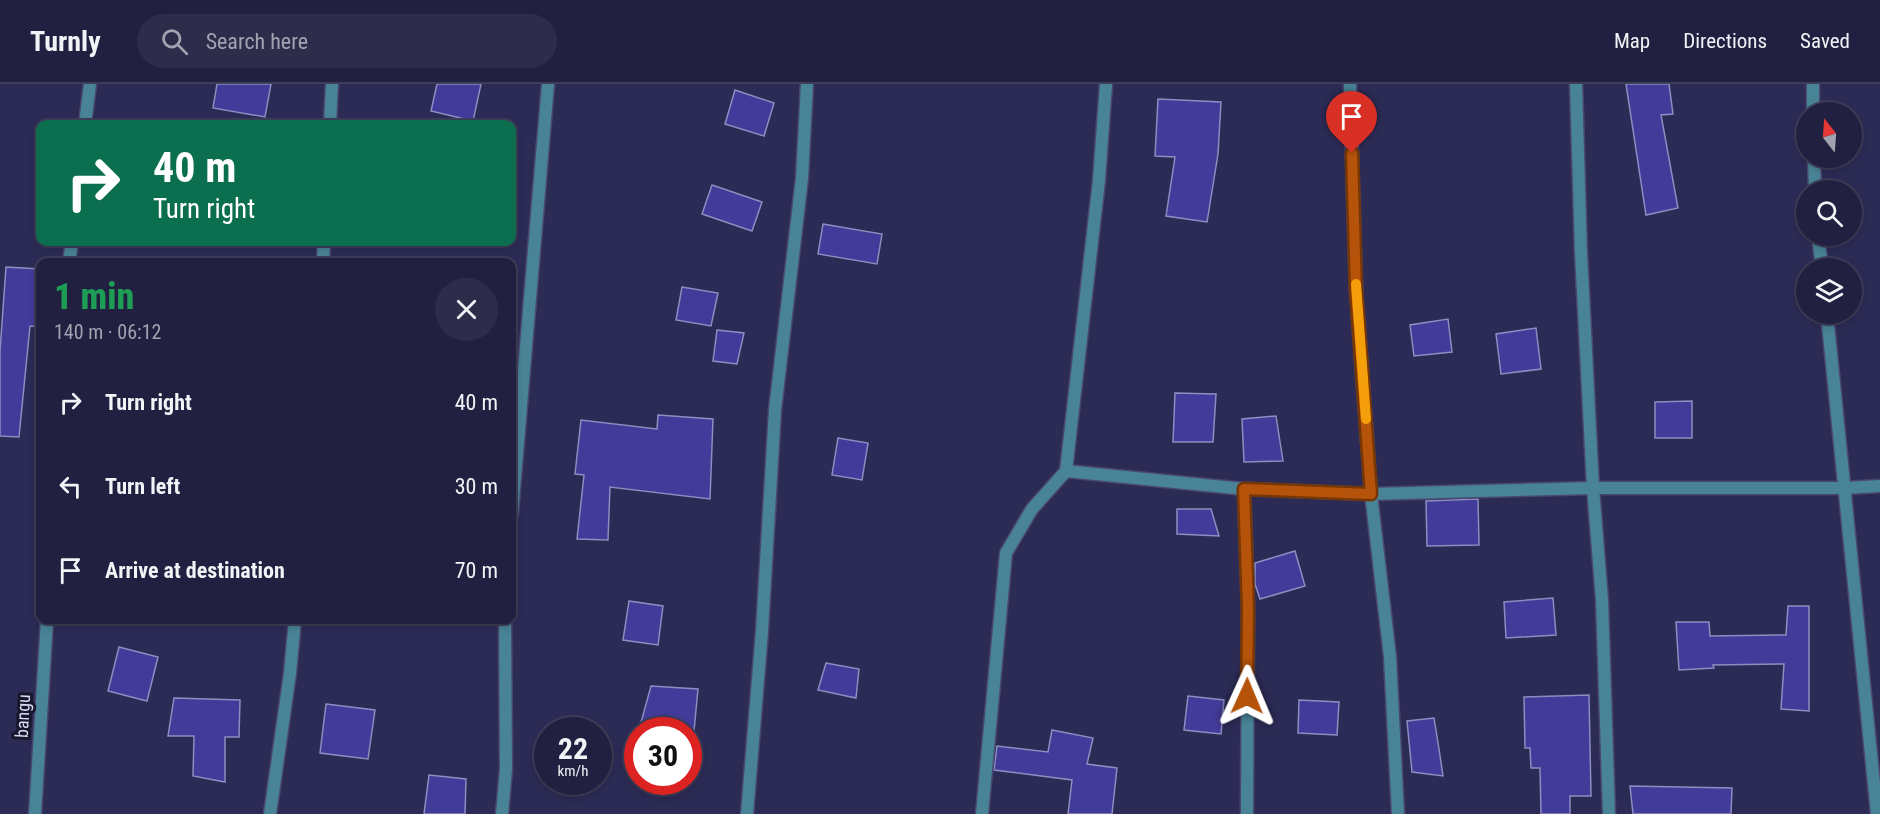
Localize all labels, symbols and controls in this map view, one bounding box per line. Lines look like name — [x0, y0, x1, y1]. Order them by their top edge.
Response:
search box — [137, 14, 557, 68]
text: Turnly — [30, 25, 101, 58]
icon: search — [158, 25, 191, 58]
text: Search here — [206, 29, 308, 54]
text: Map — [1614, 29, 1650, 53]
text: Directions — [1683, 29, 1767, 53]
text: Saved — [1800, 29, 1850, 53]
pin — [1326, 91, 1377, 153]
icon: arrive — [1335, 100, 1368, 133]
north arrow — [1796, 102, 1862, 168]
map controls — [1796, 102, 1862, 324]
text: 40 m — [153, 143, 236, 192]
icon: right — [54, 144, 132, 222]
button: search — [1796, 180, 1862, 246]
text: Turn right — [153, 193, 255, 225]
button: layers — [1796, 258, 1862, 324]
text: 1 min — [54, 276, 134, 318]
button: close — [435, 278, 498, 341]
text: 140 m · 06:12 — [54, 320, 161, 344]
icon: right — [54, 386, 87, 419]
text: Turn right — [105, 390, 192, 415]
text: 40 m — [455, 390, 498, 415]
icon: left — [54, 470, 87, 503]
text: Turn left — [105, 474, 180, 499]
text: 30 m — [455, 474, 498, 499]
icon: arrive — [54, 554, 87, 587]
text: Arrive at destination — [105, 558, 285, 583]
text: 70 m — [455, 558, 498, 583]
position arrow — [1215, 664, 1279, 728]
street label: bangu — [11, 694, 34, 738]
speed limit sign: 30 — [624, 717, 702, 795]
text: 22 — [558, 731, 588, 766]
text: km/h — [558, 762, 588, 780]

